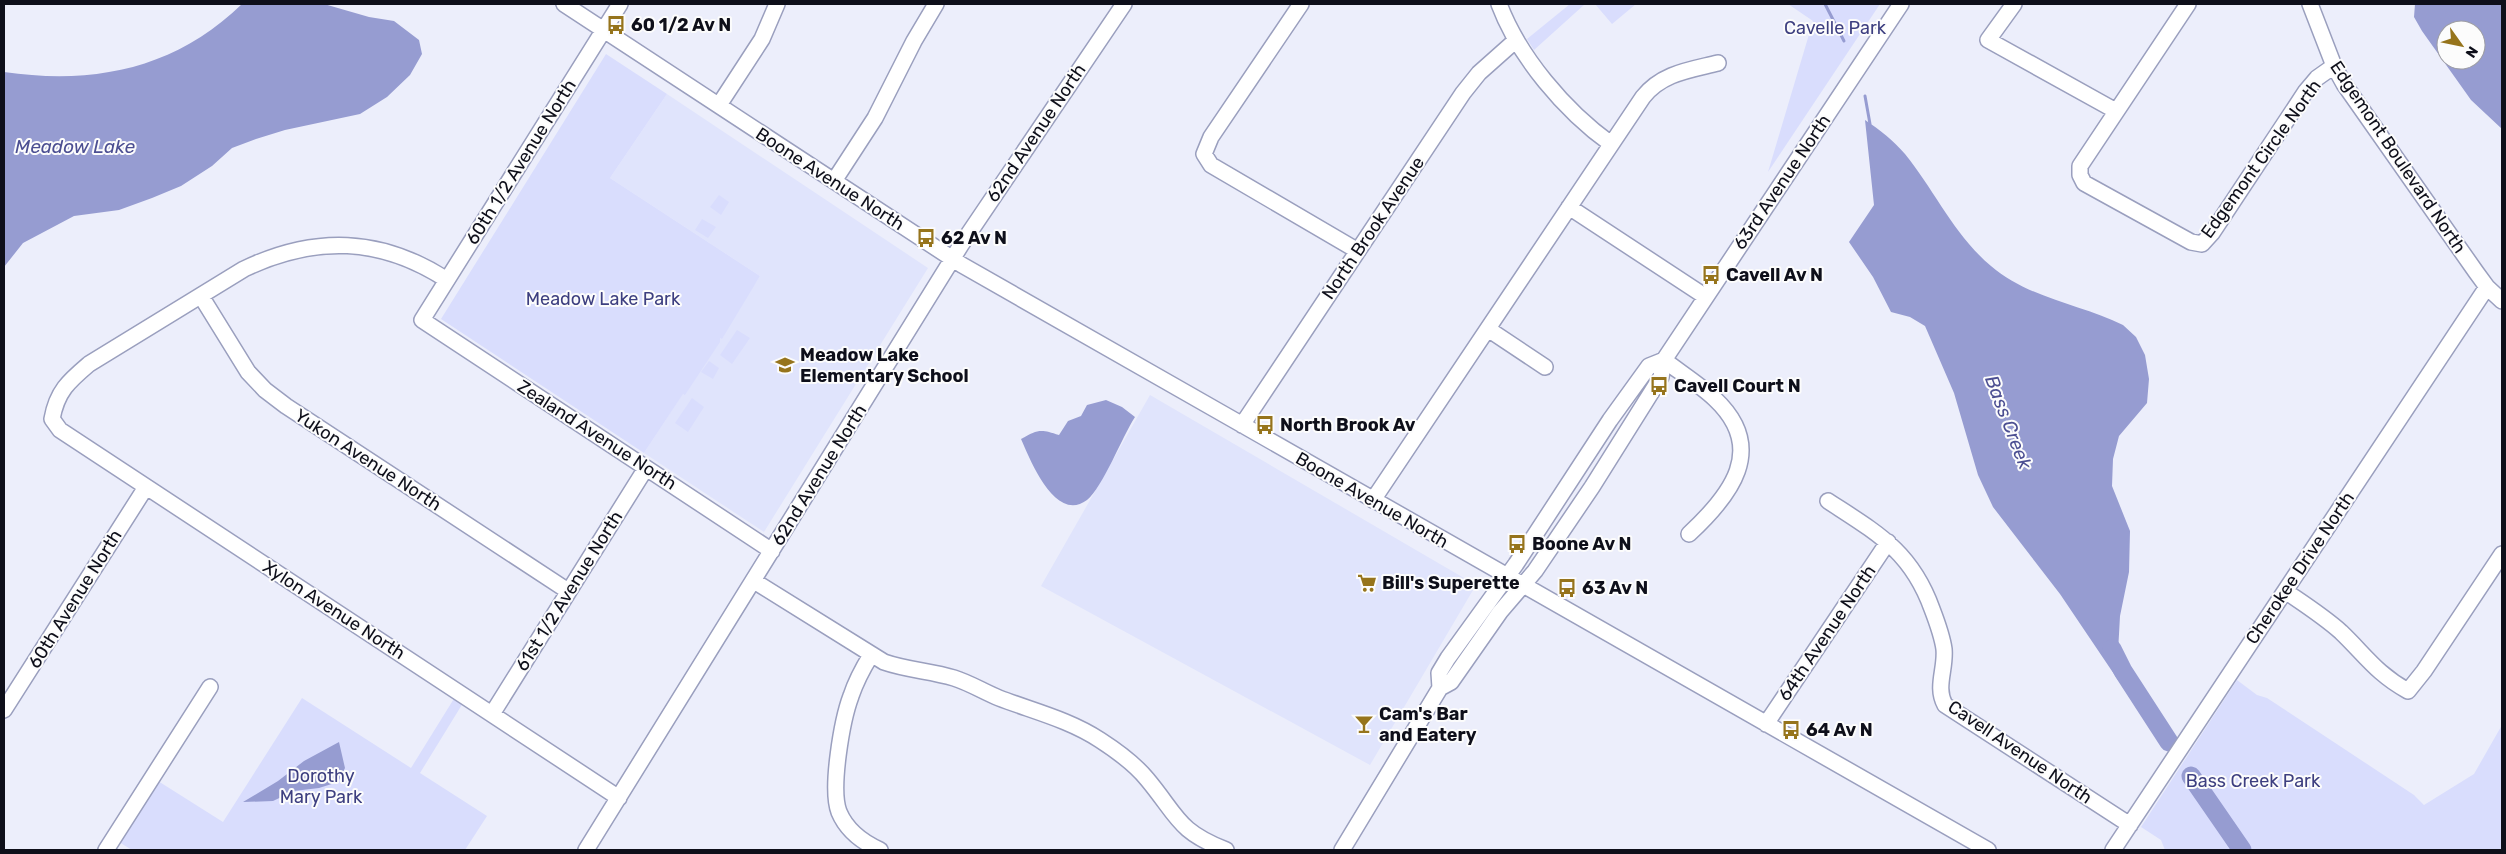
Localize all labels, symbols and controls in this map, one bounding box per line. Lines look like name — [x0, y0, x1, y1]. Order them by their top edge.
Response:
bus stop icon: 60 1/2 Av N — [605, 14, 627, 36]
place label: 60 1/2 Av N — [631, 14, 731, 36]
park label: Cavelle Park — [1784, 17, 1887, 39]
north arrow — [2436, 20, 2486, 70]
text: N — [2462, 43, 2481, 61]
street label: Edgemont Boulevard North — [2325, 57, 2471, 257]
street label: 62nd Avenue North — [982, 60, 1090, 206]
street label: 60th 1/2 Avenue North — [461, 75, 581, 249]
street label: Edgemont Circle North — [2196, 76, 2326, 242]
street label: 63rd Avenue North — [1729, 110, 1835, 254]
street label: Boone Avenue North — [752, 123, 908, 235]
water label: Meadow Lake — [15, 135, 135, 158]
street label: North Brook Avenue — [1317, 152, 1429, 304]
bus stop icon: 62 Av N — [915, 227, 937, 249]
place label: 62 Av N — [941, 227, 1007, 249]
bus stop icon: Cavell Av N — [1700, 264, 1722, 286]
place label: Cavell Av N — [1726, 264, 1823, 286]
park label: Meadow Lake Park — [526, 288, 681, 310]
place label: Meadow Lake Elementary School — [800, 344, 969, 387]
school or university icon: Meadow Lake Elementary School — [774, 354, 796, 376]
water label: Bass Creek — [1980, 372, 2037, 473]
street label: Zealand Avenue North — [513, 375, 681, 495]
bus stop icon: Cavell Court N — [1648, 375, 1670, 397]
place label: Cavell Court N — [1674, 375, 1801, 397]
street label: 62nd Avenue North — [767, 400, 871, 550]
street label: Yukon Avenue North — [291, 404, 445, 516]
bus stop icon: North Brook Av — [1254, 414, 1276, 436]
place label: North Brook Av — [1280, 414, 1416, 436]
street label: Boone Avenue North — [1292, 447, 1452, 553]
street label: Cherokee Drive North — [2241, 488, 2359, 648]
street label: 61st 1/2 Avenue North — [511, 507, 627, 675]
street label: 60th Avenue North — [23, 526, 127, 672]
bus stop icon: Boone Av N — [1506, 533, 1528, 555]
place label: Boone Av N — [1532, 533, 1632, 555]
street label: Xylon Avenue North — [259, 556, 409, 664]
street label: 64th Avenue North — [1773, 561, 1881, 705]
supermarket icon: Bill's Superette — [1356, 572, 1378, 594]
place label: Bill's Superette — [1382, 572, 1520, 594]
bus stop icon: 63 Av N — [1556, 577, 1578, 599]
place label: 63 Av N — [1582, 577, 1648, 599]
street label: Cavell Avenue North — [1944, 696, 2096, 808]
place label: Cam's Bar and Eatery — [1379, 703, 1477, 746]
bar icon: Cam's Bar and Eatery — [1353, 713, 1375, 735]
bus stop icon: 64 Av N — [1780, 719, 1802, 741]
place label: 64 Av N — [1806, 719, 1873, 741]
park label: Dorothy Mary Park — [280, 765, 363, 808]
park label: Bass Creek Park — [2186, 770, 2321, 792]

